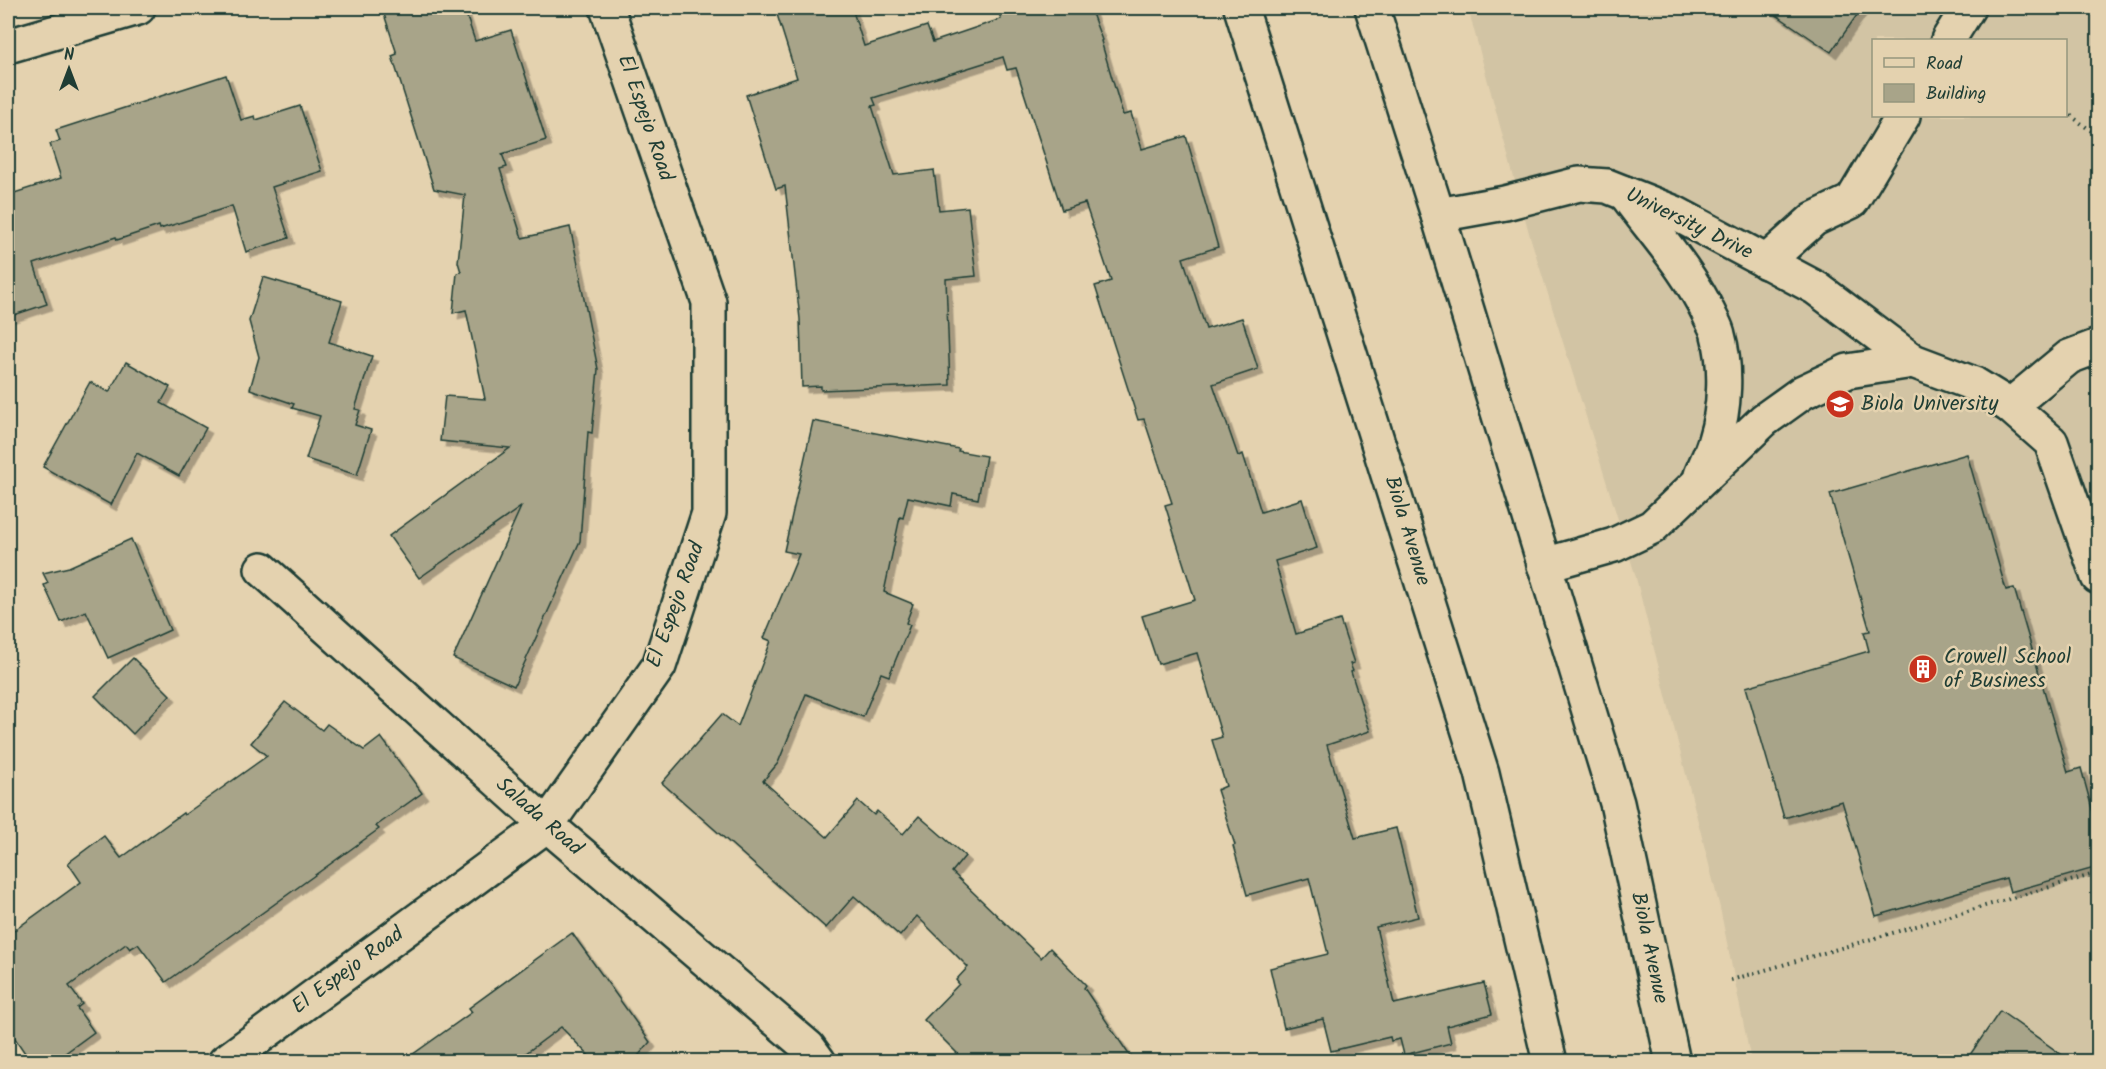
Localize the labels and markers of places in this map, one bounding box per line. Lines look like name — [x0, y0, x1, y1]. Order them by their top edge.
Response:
school or university icon: Biola University — [1824, 388, 1856, 420]
place label: Biola University — [1861, 388, 1998, 421]
place label: Crowell School of Business — [1944, 641, 2071, 698]
building icon: Crowell School of Business — [1907, 653, 1939, 685]

